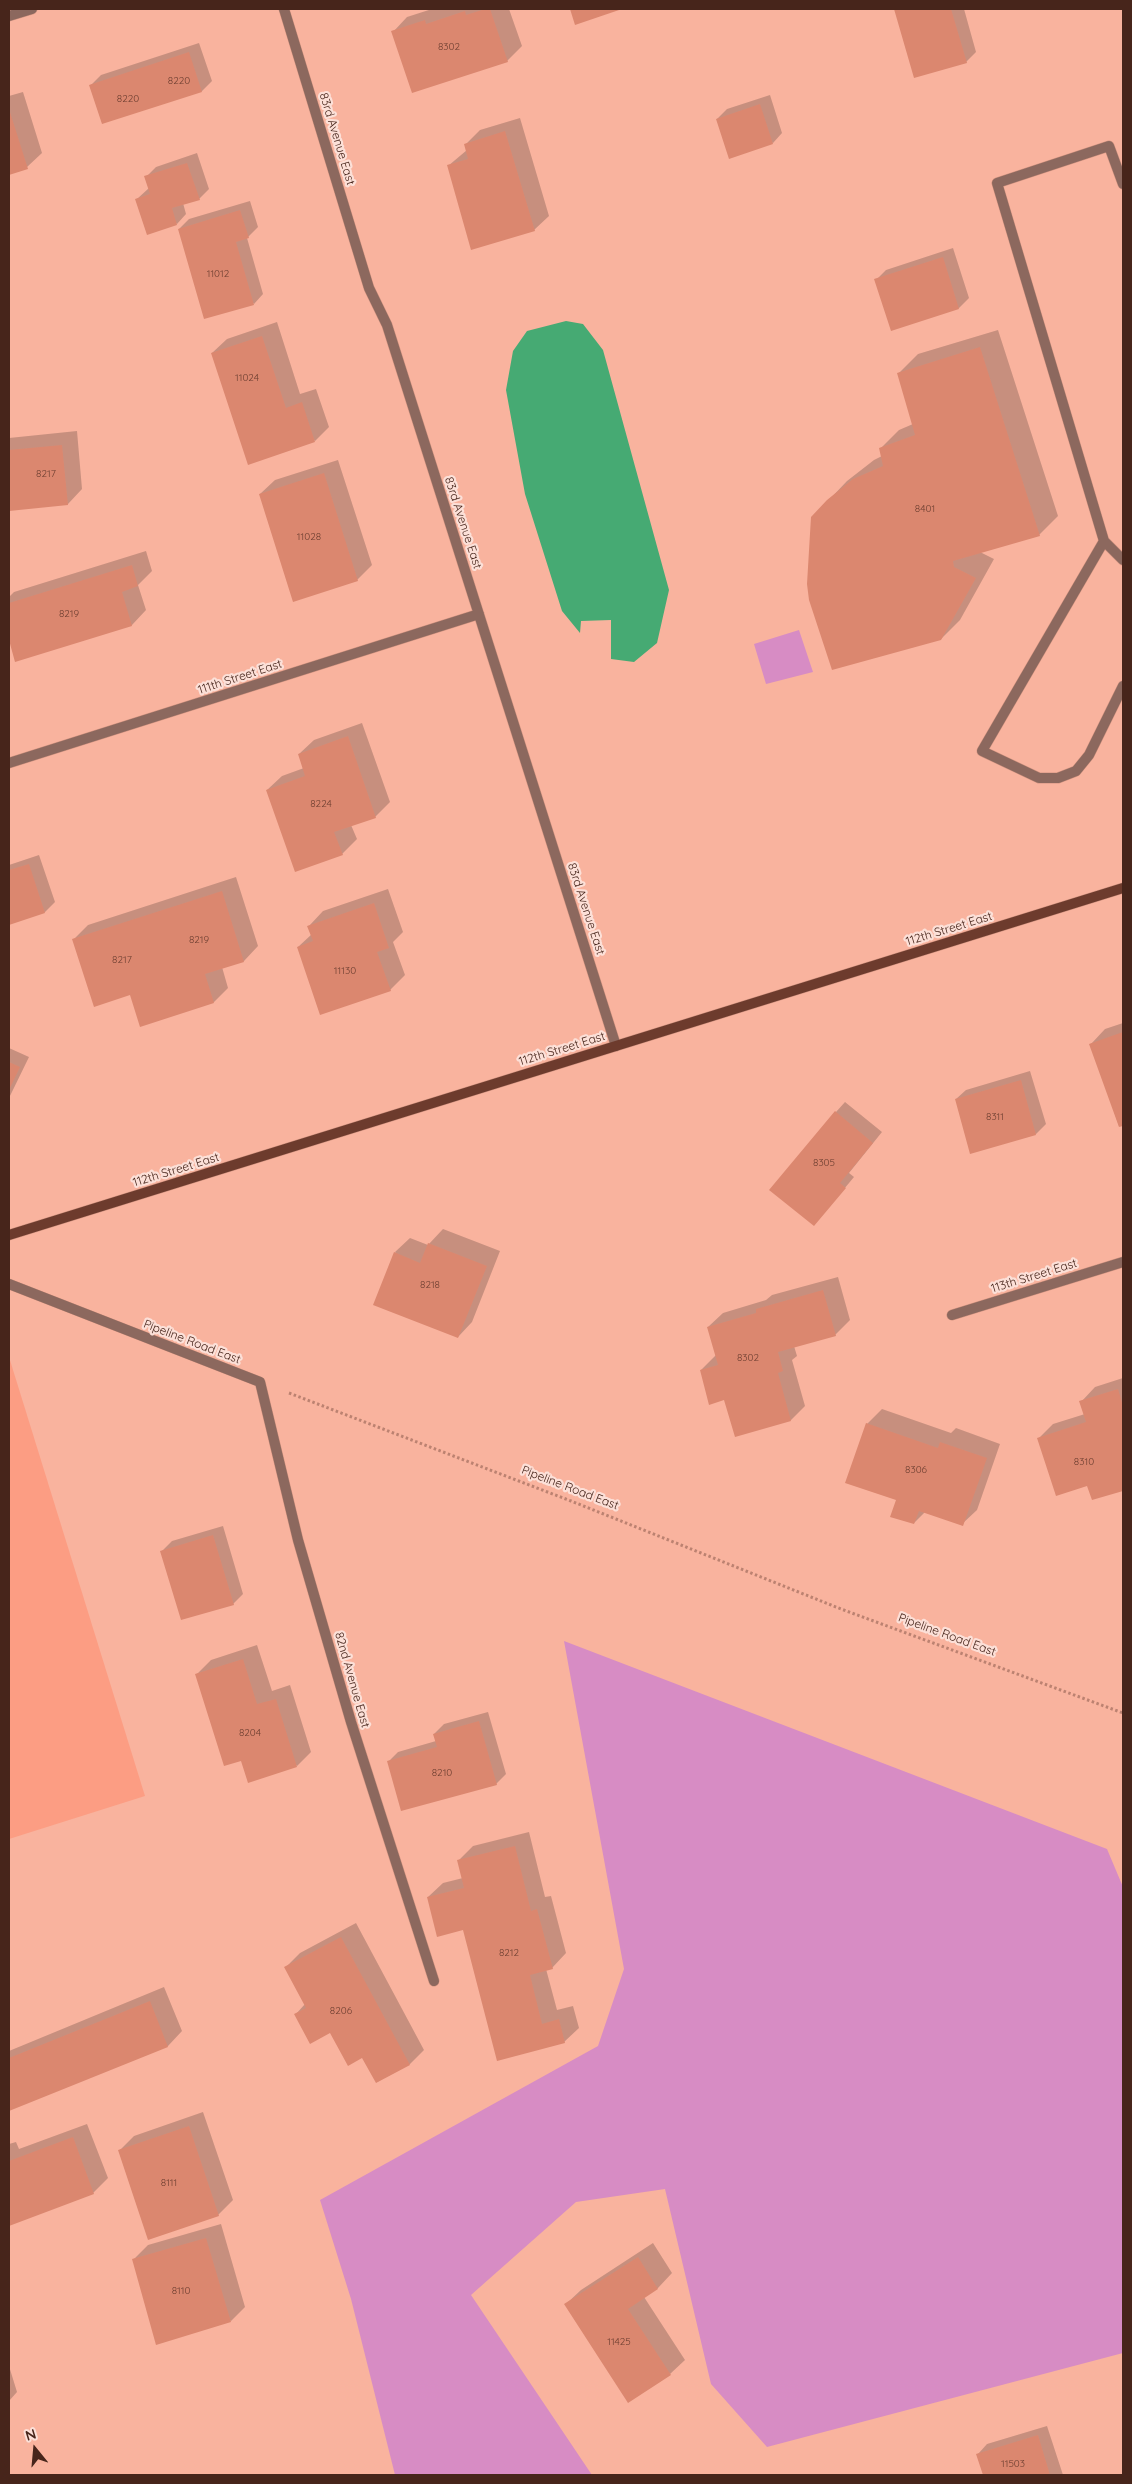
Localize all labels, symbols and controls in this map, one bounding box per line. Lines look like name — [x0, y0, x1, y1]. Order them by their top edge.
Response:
house number: 8302 — [438, 41, 460, 53]
house number: 8220 — [168, 75, 190, 87]
street label: 83rd Avenue East — [316, 91, 358, 187]
house number: 8220 — [117, 93, 139, 105]
house number: 11012 — [207, 268, 229, 280]
house number: 11024 — [235, 372, 259, 384]
house number: 8217 — [36, 468, 56, 480]
street label: 83rd Avenue East — [441, 475, 485, 571]
house number: 8401 — [915, 503, 935, 515]
house number: 11028 — [297, 531, 321, 543]
house number: 8219 — [59, 608, 79, 620]
street label: 111th Street East — [196, 657, 284, 697]
house number: 8224 — [310, 798, 332, 810]
street label: 83rd Avenue East — [564, 861, 608, 957]
street label: 112th Street East — [904, 909, 994, 949]
house number: 8219 — [189, 934, 209, 946]
house number: 8217 — [112, 954, 132, 966]
house number: 11130 — [334, 965, 356, 977]
street label: 112th Street East — [517, 1029, 607, 1069]
house number: 8311 — [986, 1111, 1004, 1123]
street label: 112th Street East — [131, 1150, 221, 1190]
house number: 8305 — [813, 1157, 835, 1169]
street label: 113th Street East — [989, 1256, 1079, 1296]
house number: 8218 — [420, 1279, 440, 1291]
street label: Pipeline Road East — [141, 1317, 243, 1367]
house number: 8302 — [737, 1352, 759, 1364]
house number: 8310 — [1074, 1456, 1094, 1468]
street label: Pipeline Road East — [519, 1463, 621, 1513]
house number: 8306 — [905, 1464, 927, 1476]
street label: Pipeline Road East — [896, 1611, 998, 1659]
street label: 82nd Avenue East — [331, 1631, 373, 1729]
house number: 8204 — [239, 1727, 261, 1739]
house number: 8210 — [432, 1767, 452, 1779]
house number: 8212 — [499, 1947, 519, 1959]
house number: 8206 — [330, 2005, 352, 2017]
house number: 8111 — [161, 2177, 177, 2189]
house number: 8110 — [172, 2285, 190, 2297]
house number: 11425 — [607, 2336, 631, 2348]
north arrow — [10, 2424, 60, 2474]
text: N — [23, 2425, 38, 2445]
house number: 11503 — [1001, 2458, 1025, 2470]

